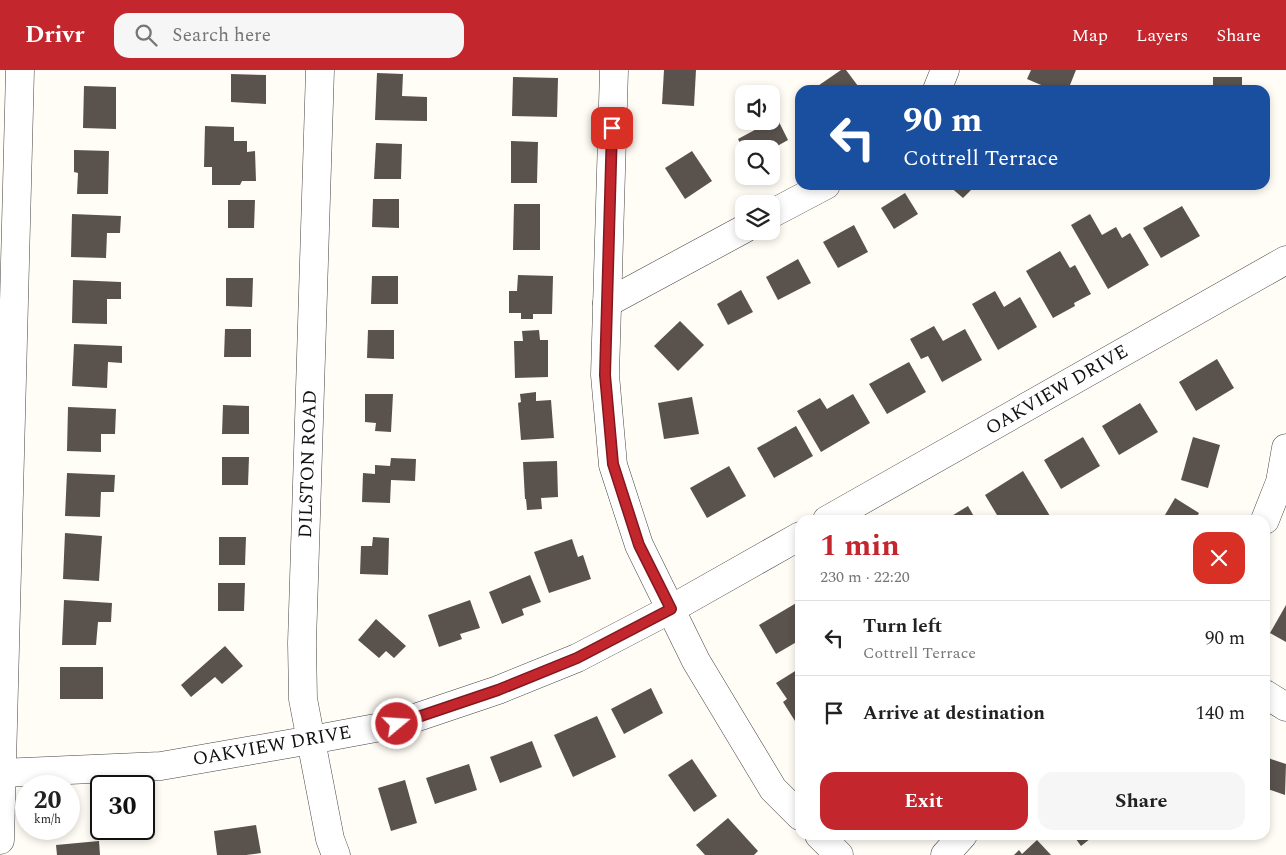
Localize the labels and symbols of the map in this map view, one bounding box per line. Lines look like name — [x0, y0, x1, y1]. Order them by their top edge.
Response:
pin — [591, 107, 633, 149]
street label: OAKVIEW DRIVE — [980, 337, 1134, 443]
street label: DILSTON ROAD — [291, 389, 325, 539]
position arrow — [370, 697, 422, 749]
street label: OAKVIEW DRIVE — [190, 718, 354, 774]
speed limit sign: 30 — [90, 775, 155, 840]

